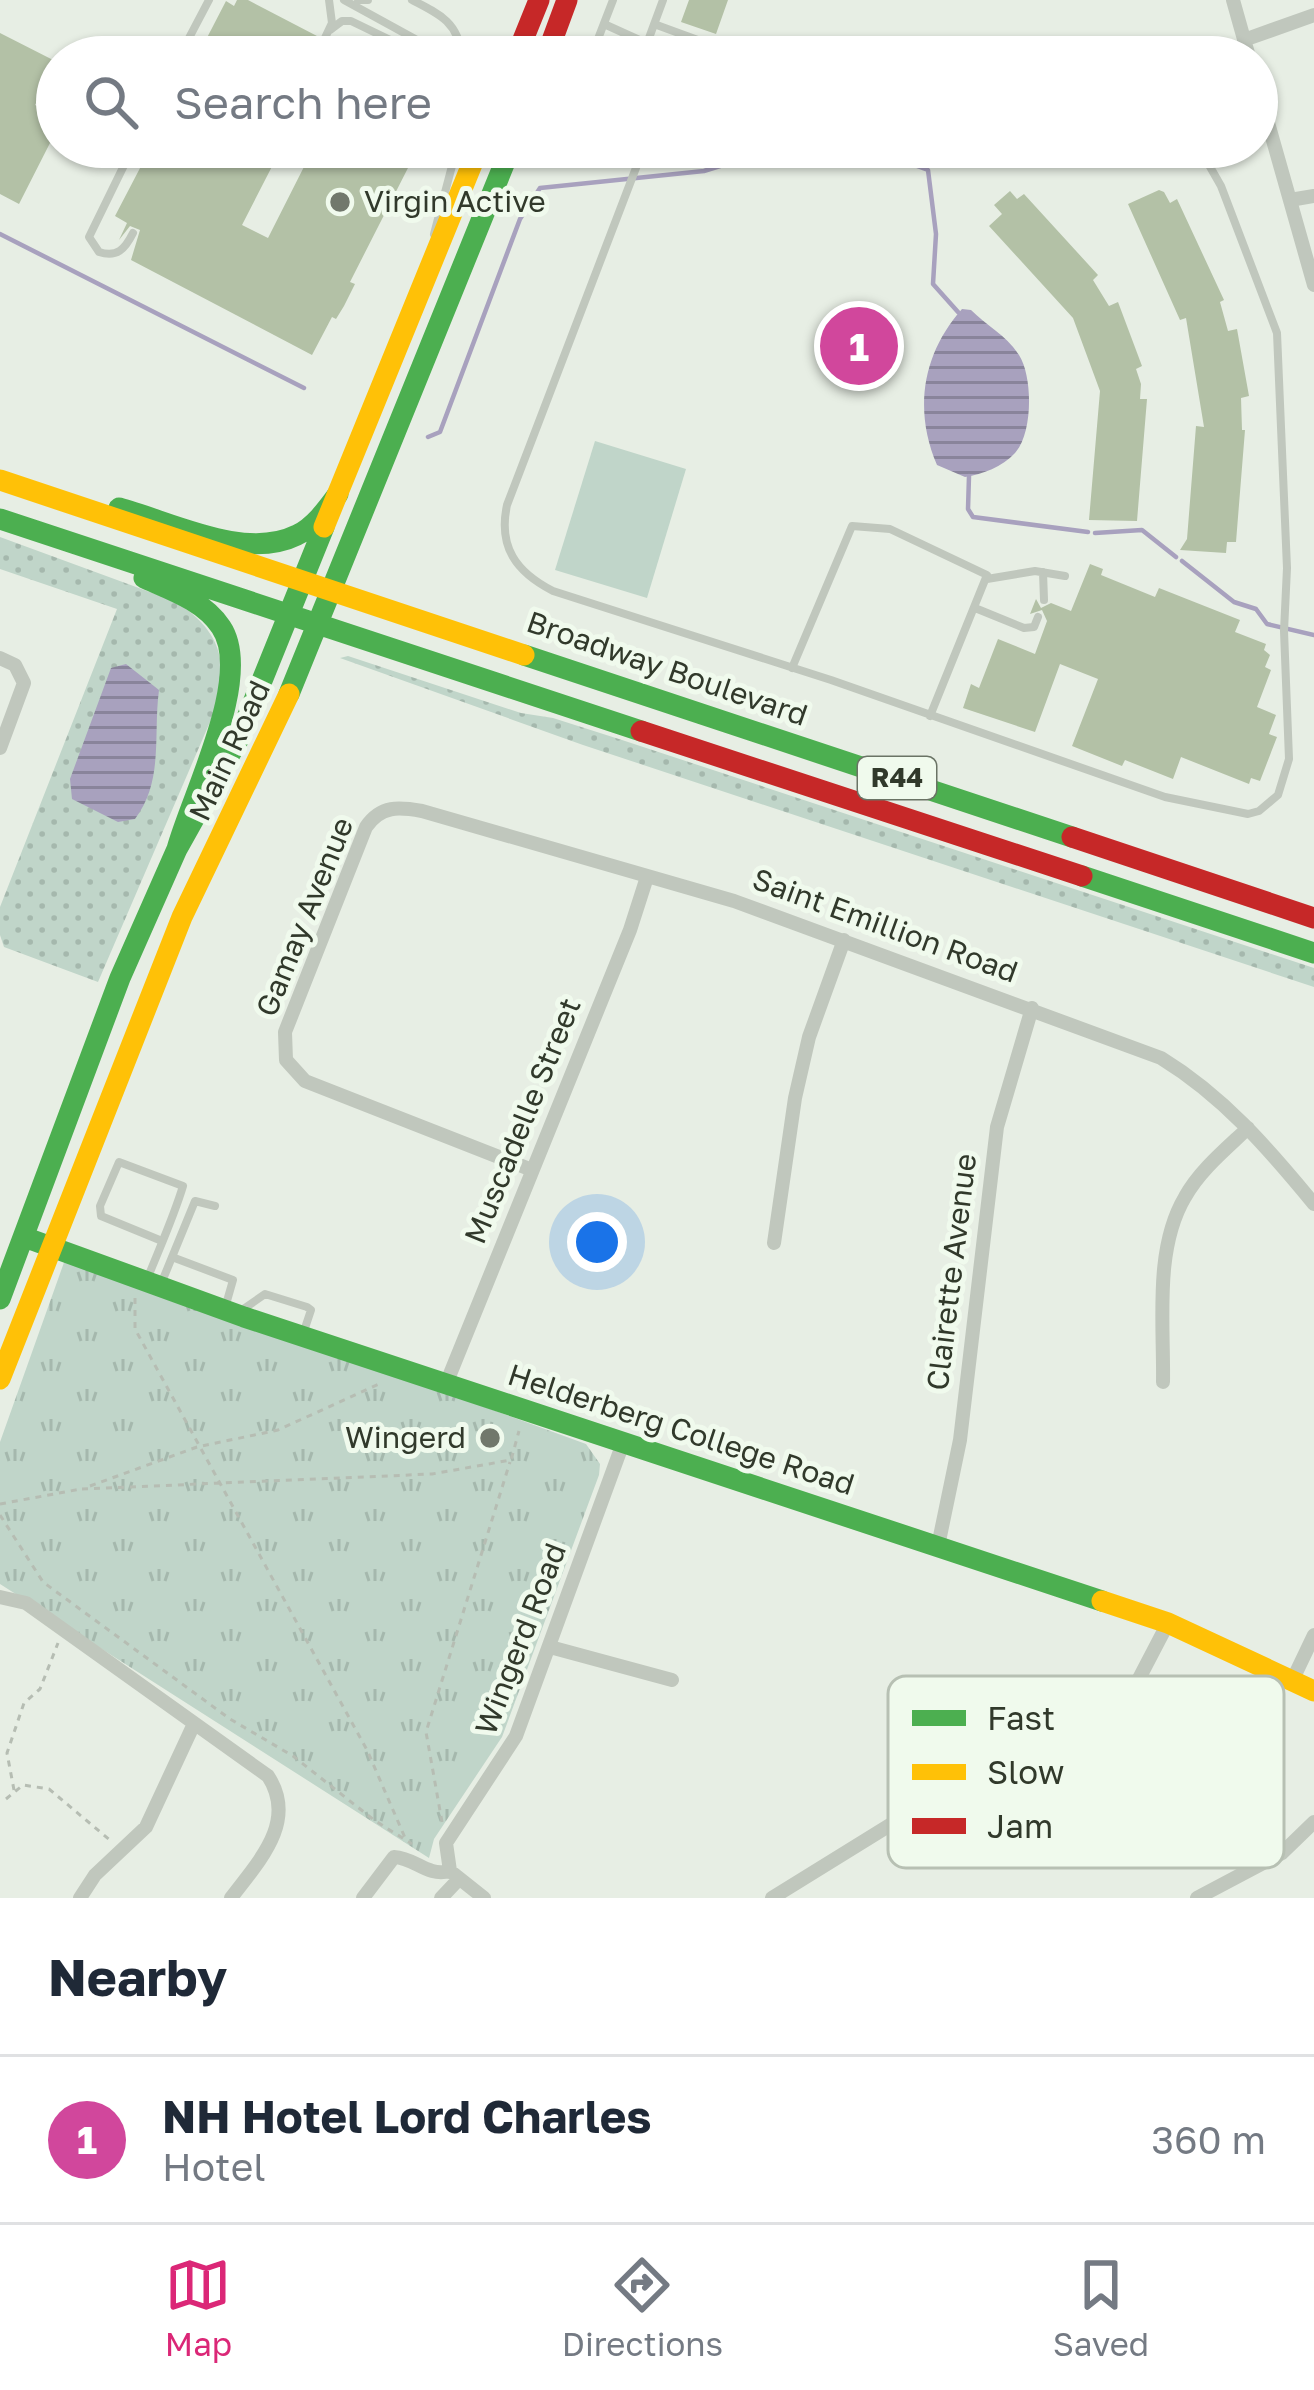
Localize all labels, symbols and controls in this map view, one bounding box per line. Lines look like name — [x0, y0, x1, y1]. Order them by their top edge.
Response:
search box — [36, 36, 1278, 168]
icon: search — [78, 69, 144, 135]
text: Search here — [174, 75, 432, 129]
place label: Virgin Active — [364, 183, 546, 219]
marker: Virgin Active — [327, 189, 353, 215]
pin: 1 — [820, 301, 898, 391]
street label: Broadway Boulevard — [522, 603, 812, 733]
street label: Main Road — [181, 675, 277, 826]
road number: R44 — [858, 757, 936, 799]
street label: Gamay Avenue — [248, 812, 360, 1021]
street label: Saint Emillion Road — [748, 860, 1023, 990]
street label: Muscadelle Street — [456, 993, 588, 1249]
street label: Clairette Avenue — [919, 1151, 983, 1392]
your location — [567, 1212, 627, 1272]
street label: Helderberg College Road — [504, 1356, 859, 1502]
place label: Wingerd — [345, 1419, 466, 1455]
marker: Wingerd — [477, 1425, 503, 1451]
street label: Wingerd Road — [467, 1538, 573, 1739]
legend — [888, 1676, 1284, 1868]
text: Fast — [987, 1698, 1055, 1737]
text: Slow — [987, 1752, 1065, 1791]
text: Jam — [987, 1806, 1053, 1845]
text: Nearby — [48, 1946, 227, 2007]
text: NH Hotel Lord Charles — [162, 2089, 651, 2143]
text: 1 — [77, 2116, 97, 2163]
text: 360 m — [1151, 2116, 1266, 2163]
text: Hotel — [162, 2143, 266, 2190]
tab: Map — [165, 2252, 232, 2363]
tab: Directions — [562, 2252, 723, 2363]
tab: Saved — [1053, 2252, 1149, 2363]

